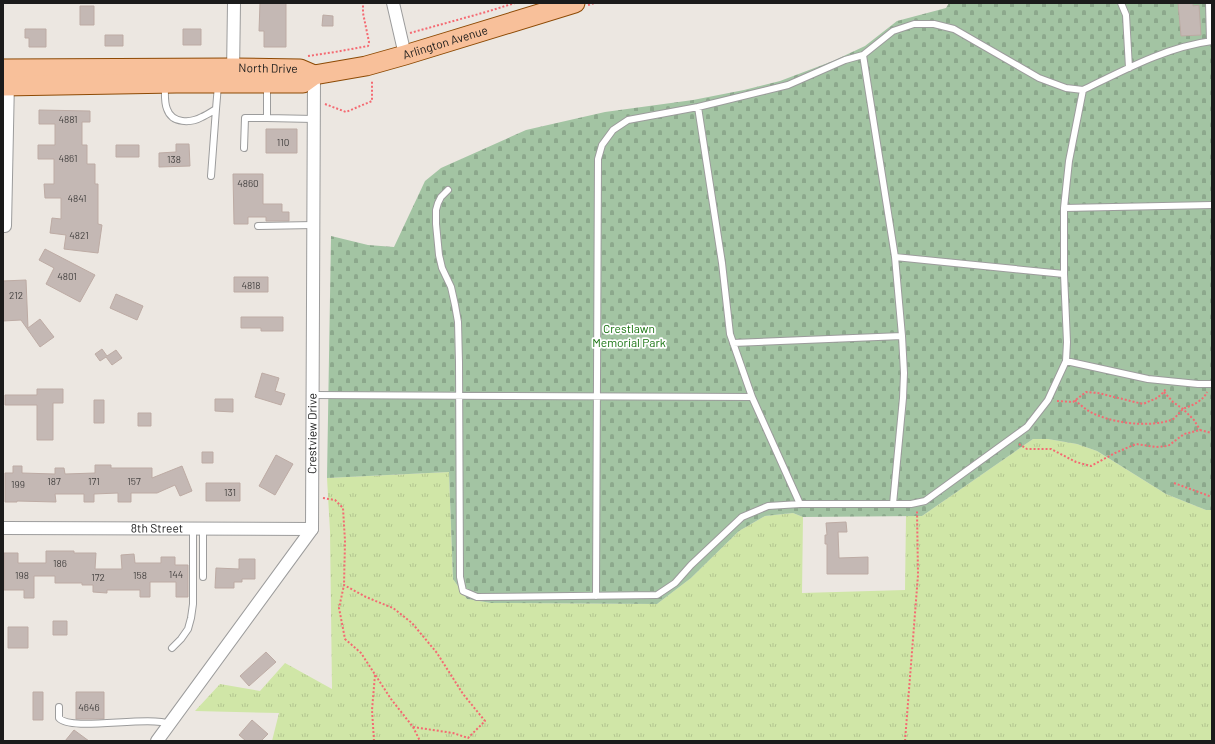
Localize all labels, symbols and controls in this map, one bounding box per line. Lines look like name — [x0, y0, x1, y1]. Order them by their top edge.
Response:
street label: Arlington Avenue — [401, 22, 489, 61]
street label: North Drive — [238, 60, 298, 75]
house number: 4881 — [58, 113, 78, 125]
house number: 110 — [277, 136, 289, 148]
house number: 4861 — [58, 152, 78, 164]
house number: 138 — [167, 153, 181, 165]
house number: 4860 — [237, 177, 259, 189]
house number: 4841 — [68, 192, 86, 204]
house number: 4821 — [69, 229, 89, 241]
house number: 4801 — [57, 270, 77, 282]
house number: 4818 — [241, 279, 261, 291]
house number: 212 — [9, 289, 23, 301]
park label: Crestlawn Memorial Park — [592, 321, 666, 349]
street label: Crestview Drive — [304, 393, 319, 474]
house number: 187 — [47, 475, 61, 487]
house number: 171 — [88, 475, 100, 487]
house number: 157 — [127, 475, 141, 487]
house number: 199 — [11, 478, 25, 490]
house number: 131 — [224, 486, 236, 498]
street label: 8th Street — [131, 520, 183, 535]
house number: 186 — [53, 557, 67, 569]
house number: 144 — [169, 568, 183, 580]
house number: 198 — [15, 569, 29, 581]
house number: 158 — [133, 569, 147, 581]
house number: 172 — [91, 571, 105, 583]
house number: 4646 — [78, 701, 100, 713]

